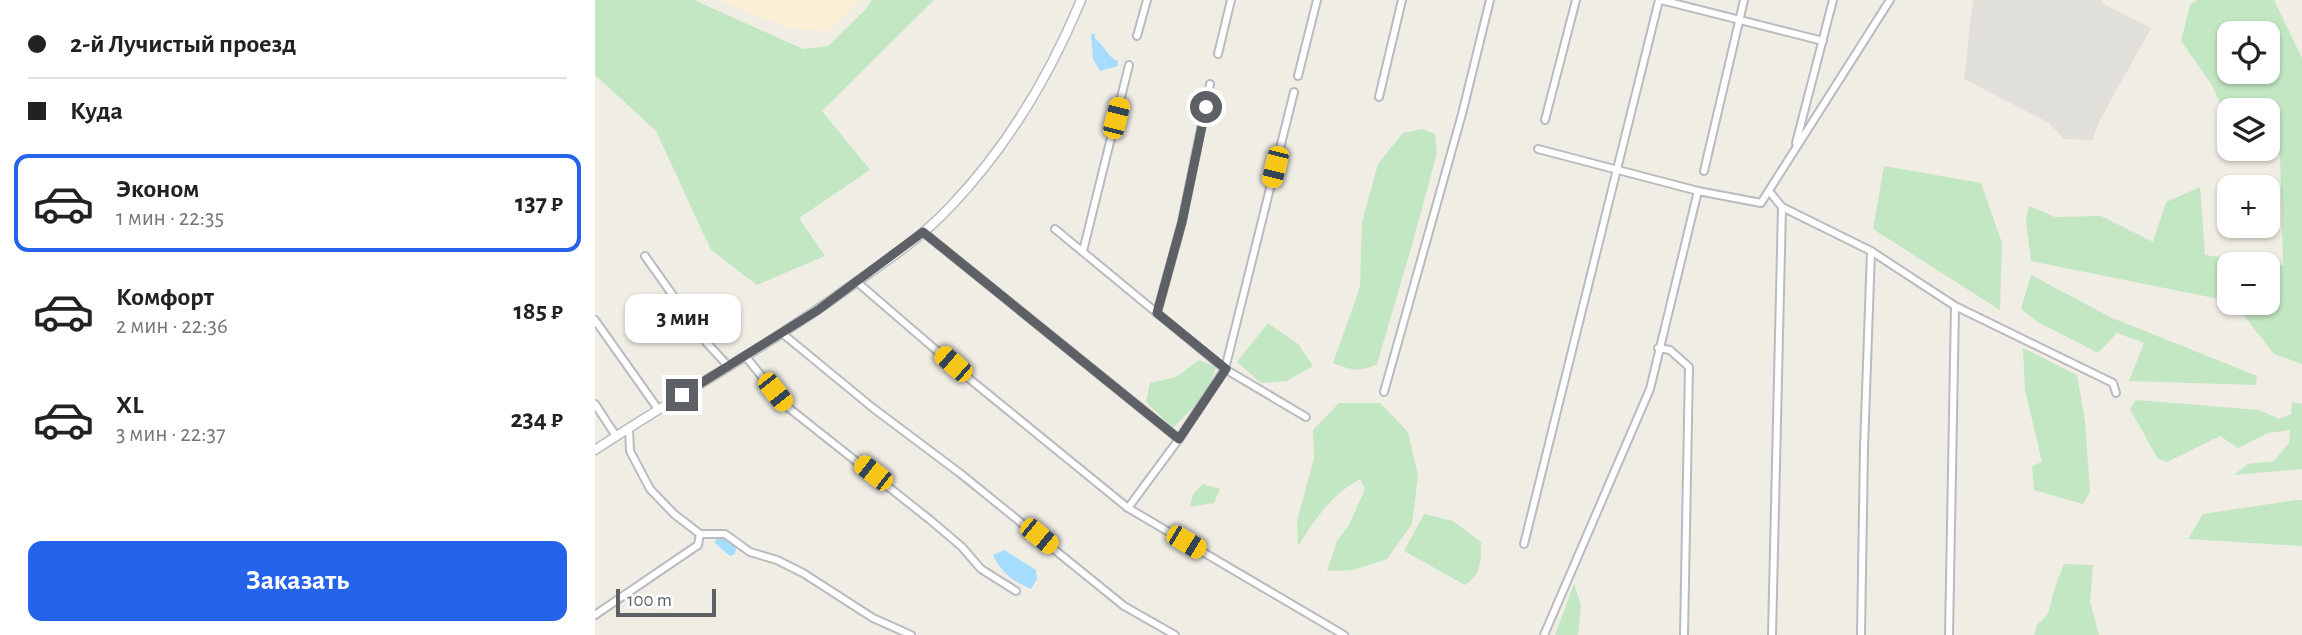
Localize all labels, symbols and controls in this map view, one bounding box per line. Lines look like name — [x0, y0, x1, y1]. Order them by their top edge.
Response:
map controls — [2217, 21, 2280, 315]
button: locate — [2217, 21, 2280, 84]
text: 2-й Лучистый проезд — [70, 31, 296, 57]
route start — [1190, 91, 1222, 123]
car — [1101, 95, 1132, 141]
text: Куда — [70, 98, 123, 124]
button: layers — [2217, 98, 2280, 161]
car — [1260, 144, 1291, 190]
icon: car — [32, 172, 95, 235]
button: + — [2217, 175, 2280, 238]
text: Эконом — [116, 176, 199, 202]
text: 137 ₽ — [515, 190, 563, 216]
text: 1 мин · 22:35 — [116, 207, 224, 230]
button: − — [2217, 252, 2280, 315]
icon: car — [32, 280, 95, 343]
text: Комфорт — [116, 284, 214, 310]
callout: 3 мин — [624, 294, 740, 342]
text: 185 ₽ — [513, 298, 563, 324]
text: 3 мин — [657, 307, 709, 330]
text: 2 мин · 22:36 — [116, 315, 228, 338]
car — [931, 342, 976, 386]
car — [754, 369, 797, 415]
route end — [666, 379, 698, 411]
icon: car — [32, 388, 95, 451]
text: XL — [116, 392, 143, 418]
text: 234 ₽ — [510, 406, 563, 432]
text: 3 мин · 22:37 — [116, 423, 226, 446]
car — [850, 452, 897, 494]
car — [1017, 515, 1062, 557]
car — [1163, 522, 1210, 562]
button: Заказать — [28, 541, 567, 621]
scale bar — [616, 586, 716, 618]
text: 100 m — [627, 591, 672, 610]

